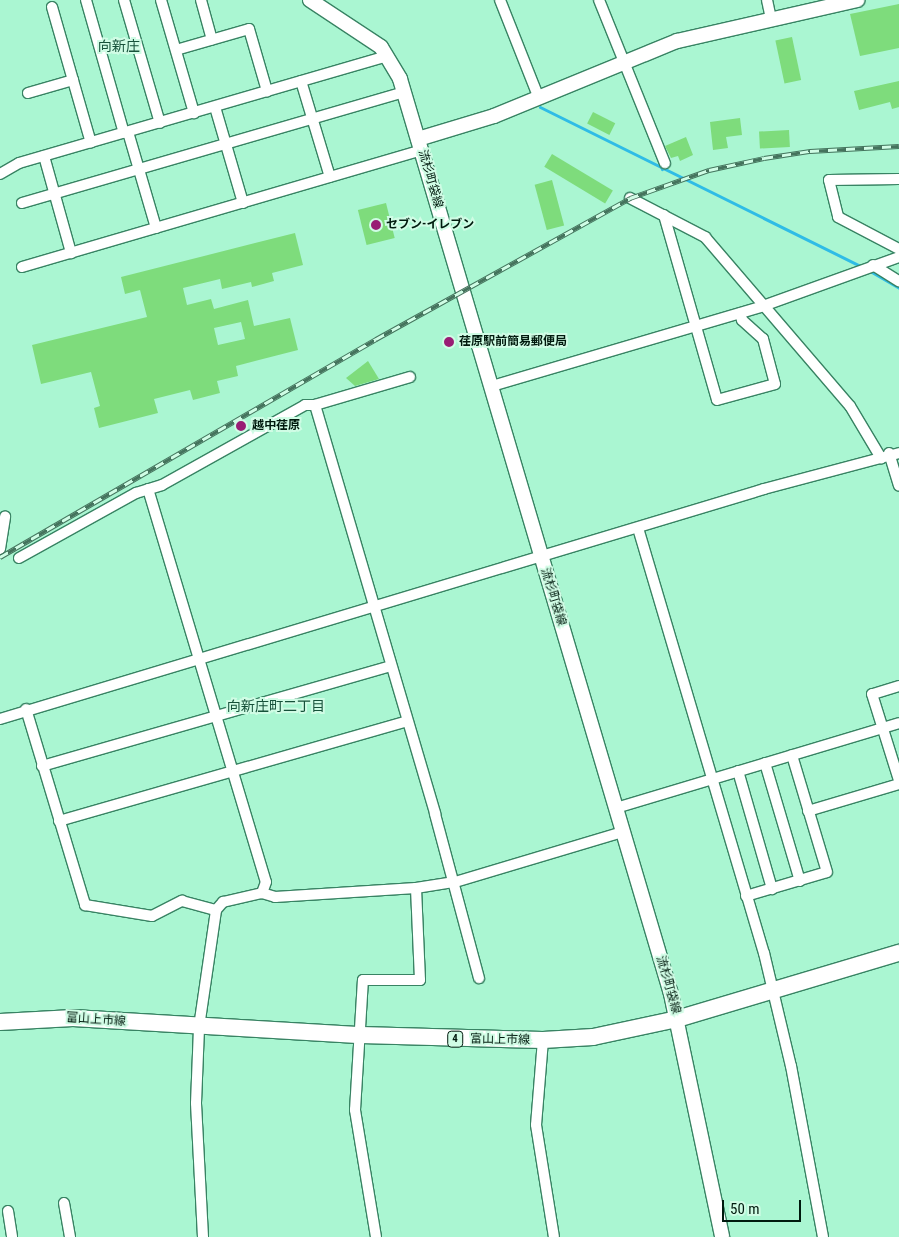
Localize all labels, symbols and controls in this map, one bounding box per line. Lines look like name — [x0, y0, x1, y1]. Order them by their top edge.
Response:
district label: 向新庄 — [98, 38, 140, 54]
street label: 流杉町袋線 — [415, 148, 445, 210]
place label: セブン-イレブン — [386, 218, 474, 232]
marker: セブン-イレブン — [370, 219, 382, 231]
place label: 荏原駅前簡易郵便局 — [459, 335, 567, 349]
marker: 荏原駅前簡易郵便局 — [443, 336, 455, 348]
marker: 越中荏原 — [234, 419, 248, 433]
place label: 越中荏原 — [252, 419, 300, 433]
street label: 流杉町袋線 — [537, 566, 569, 628]
district label: 向新庄町二丁目 — [227, 698, 325, 714]
street label: 流杉町袋線 — [653, 954, 683, 1016]
street label: 富山上市線 — [66, 1011, 126, 1029]
road number: 4 — [446, 1030, 464, 1048]
street label: 富山上市線 — [470, 1032, 530, 1048]
scale bar — [724, 1190, 803, 1222]
text: 50 m — [730, 1200, 760, 1218]

